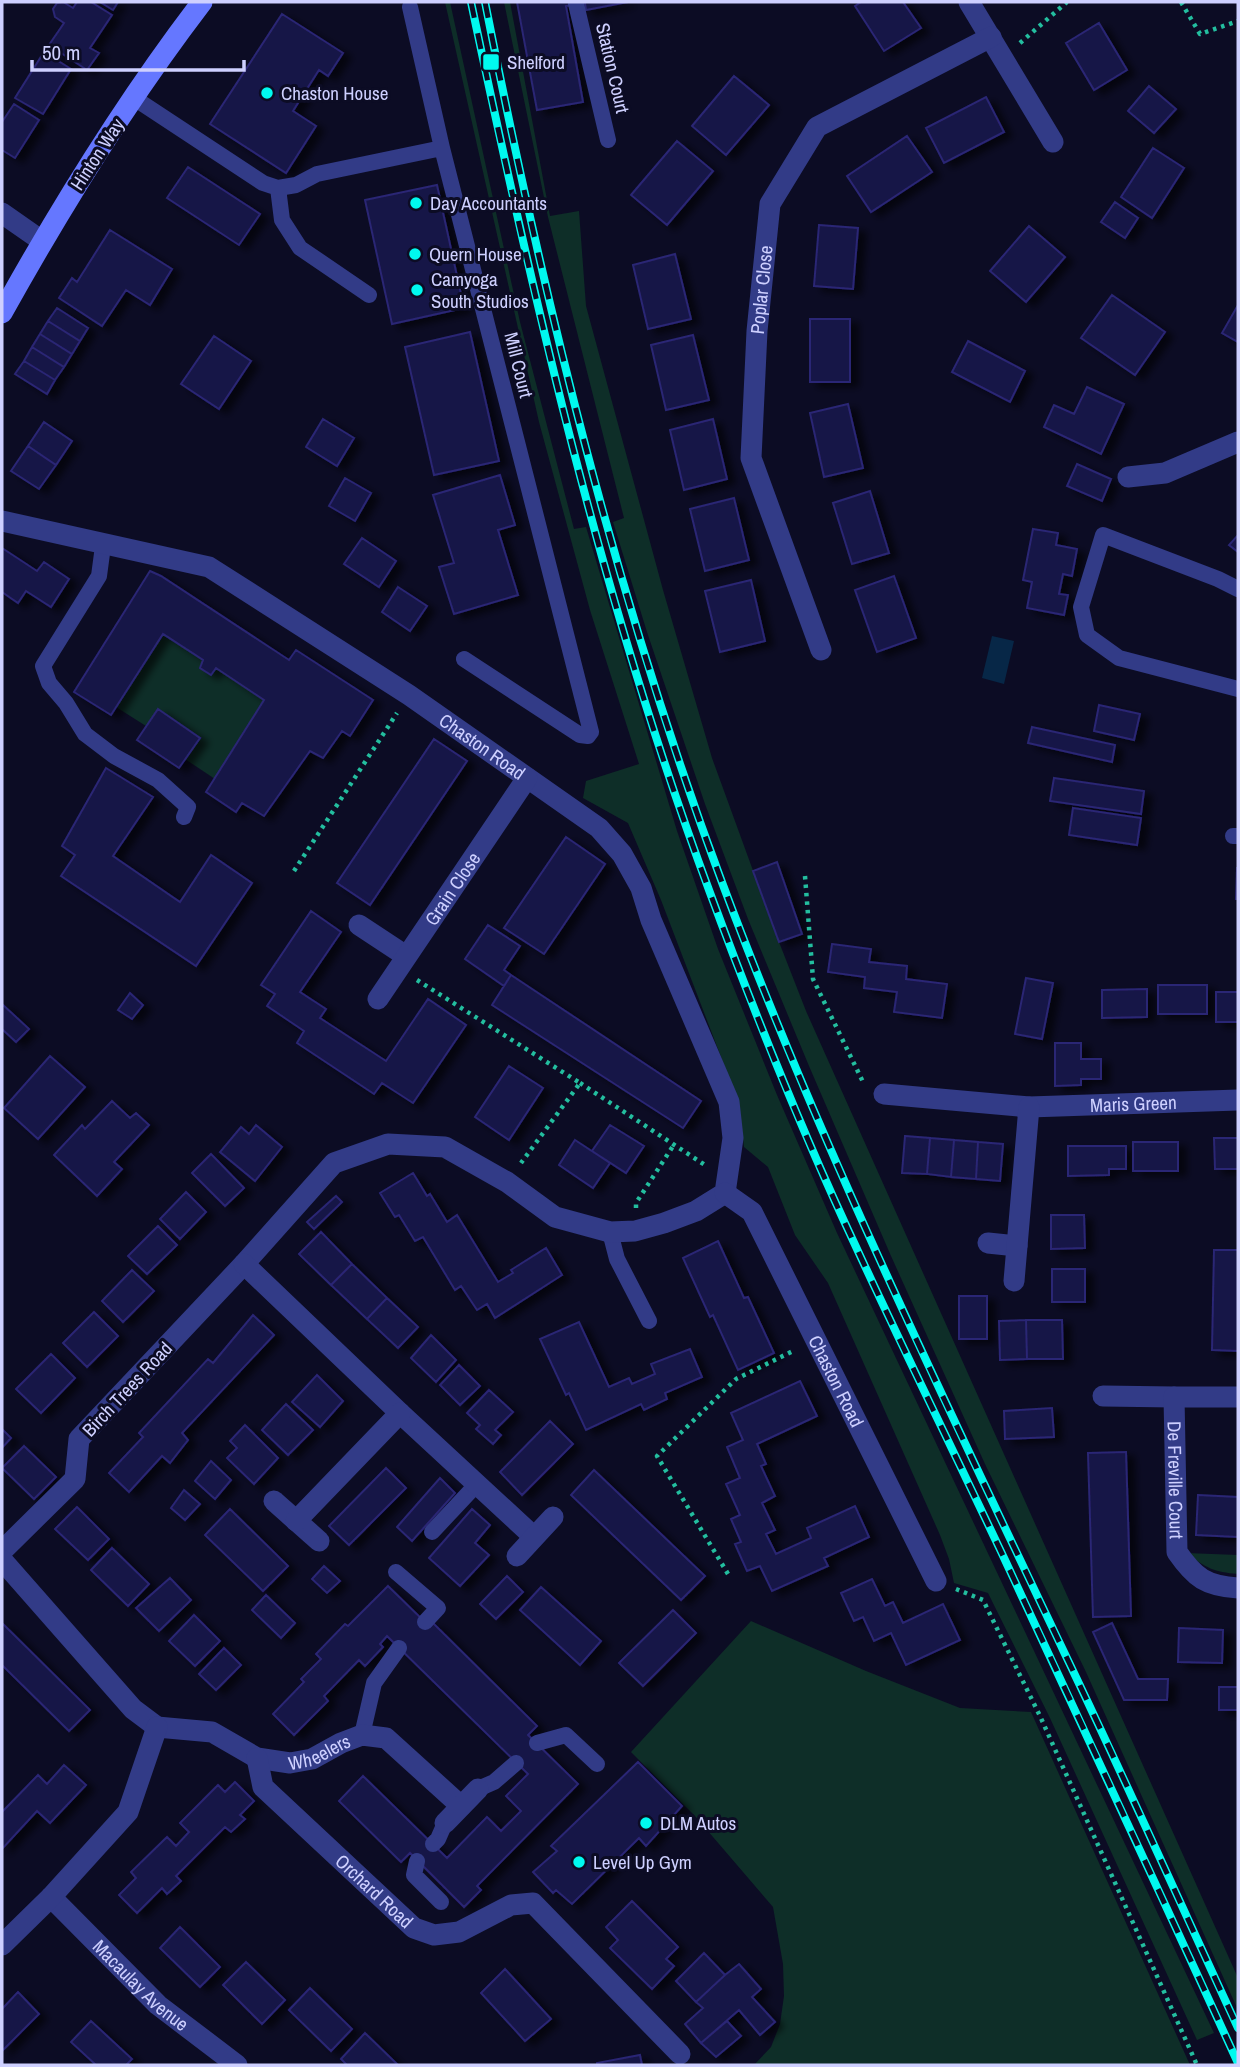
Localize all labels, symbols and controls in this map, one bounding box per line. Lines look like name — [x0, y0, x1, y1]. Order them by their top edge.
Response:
street label: Station Court — [590, 20, 636, 116]
scale bar — [32, 28, 243, 72]
text: 50 m — [42, 38, 80, 67]
place label: Shelford — [507, 49, 565, 75]
marker: Shelford — [481, 52, 501, 72]
place label: Chaston House — [281, 80, 388, 106]
marker: Chaston House — [259, 85, 275, 101]
street label: Hinton Way — [64, 113, 130, 195]
place label: Day Accountants — [430, 190, 547, 216]
marker: Day Accountants — [408, 195, 424, 211]
place label: Quern House — [429, 241, 522, 267]
street label: Poplar Close — [744, 244, 779, 335]
marker: Quern House — [407, 246, 423, 262]
place label: Camyoga South Studios — [431, 266, 529, 314]
marker: Camyoga South Studios — [409, 282, 425, 298]
street label: Mill Court — [498, 330, 540, 401]
street label: Chaston Road — [434, 707, 531, 786]
street label: Grain Close — [418, 847, 486, 930]
street label: Maris Green — [1090, 1089, 1177, 1118]
street label: Chaston Road — [802, 1331, 870, 1432]
street label: Birch Trees Road — [76, 1336, 178, 1442]
street label: De Freville Court — [1161, 1421, 1190, 1540]
street label: Wheelers — [286, 1728, 354, 1776]
place label: DLM Autos — [660, 1810, 736, 1836]
marker: DLM Autos — [638, 1815, 654, 1831]
street label: Orchard Road — [330, 1848, 419, 1934]
place label: Level Up Gym — [593, 1849, 692, 1875]
marker: Level Up Gym — [571, 1854, 587, 1870]
street label: Macaulay Avenue — [87, 1934, 194, 2037]

